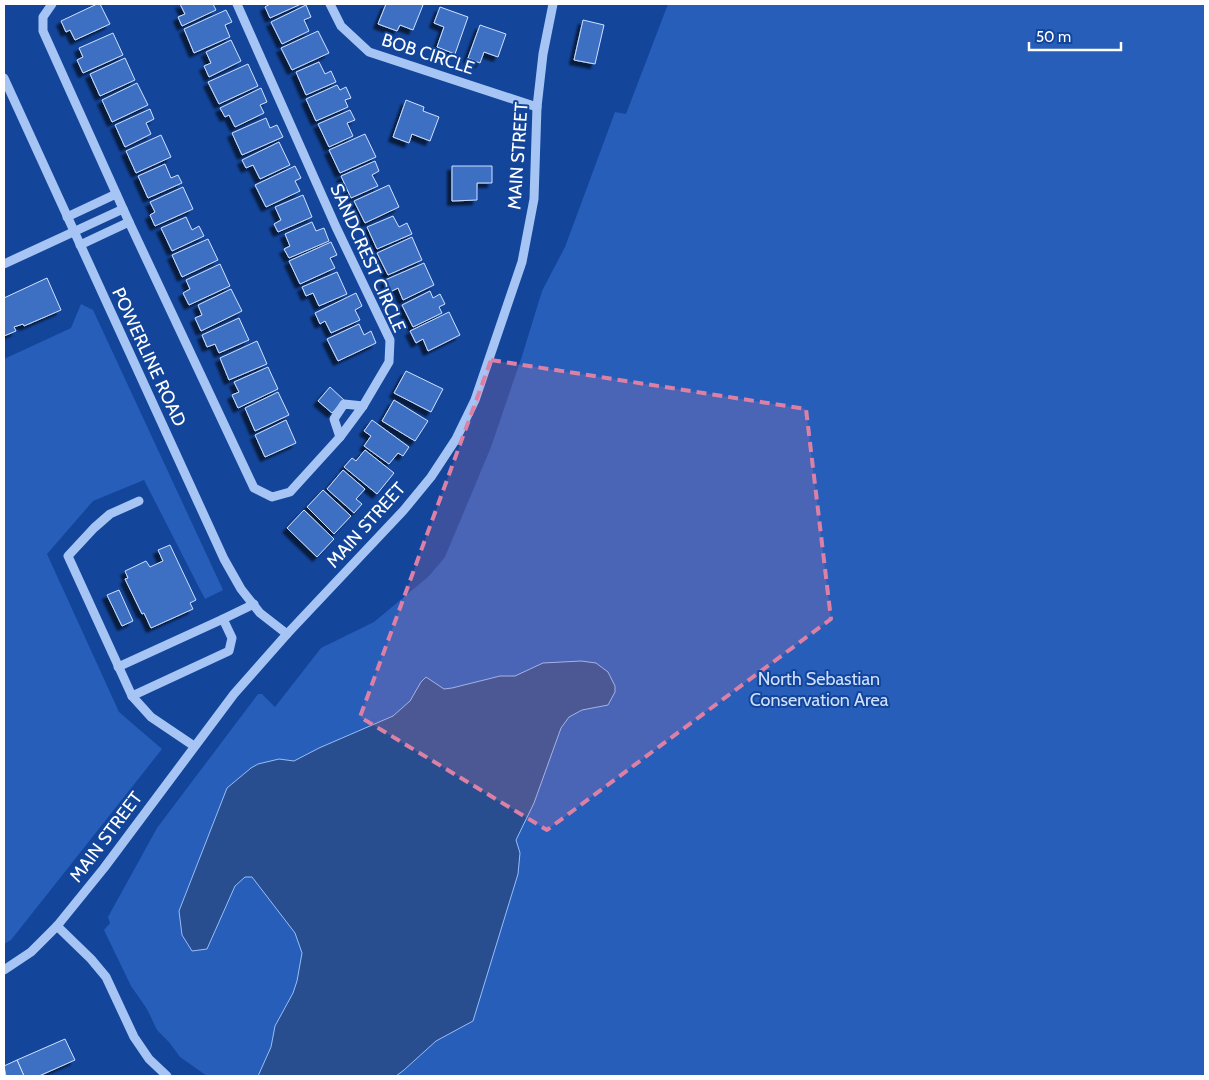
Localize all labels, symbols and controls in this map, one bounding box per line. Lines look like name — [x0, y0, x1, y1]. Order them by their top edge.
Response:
scale bar — [1029, 20, 1122, 52]
text: 50 m — [1036, 28, 1071, 46]
street label: BOB CIRCLE — [379, 29, 477, 79]
street label: MAIN STREET — [503, 101, 533, 210]
street label: SANDCREST CIRCLE — [325, 180, 411, 336]
street label: POWERLINE ROAD — [107, 284, 191, 430]
street label: MAIN STREET — [322, 477, 410, 572]
park label: North Sebastian Conservation Area — [750, 668, 889, 711]
street label: MAIN STREET — [65, 787, 147, 887]

